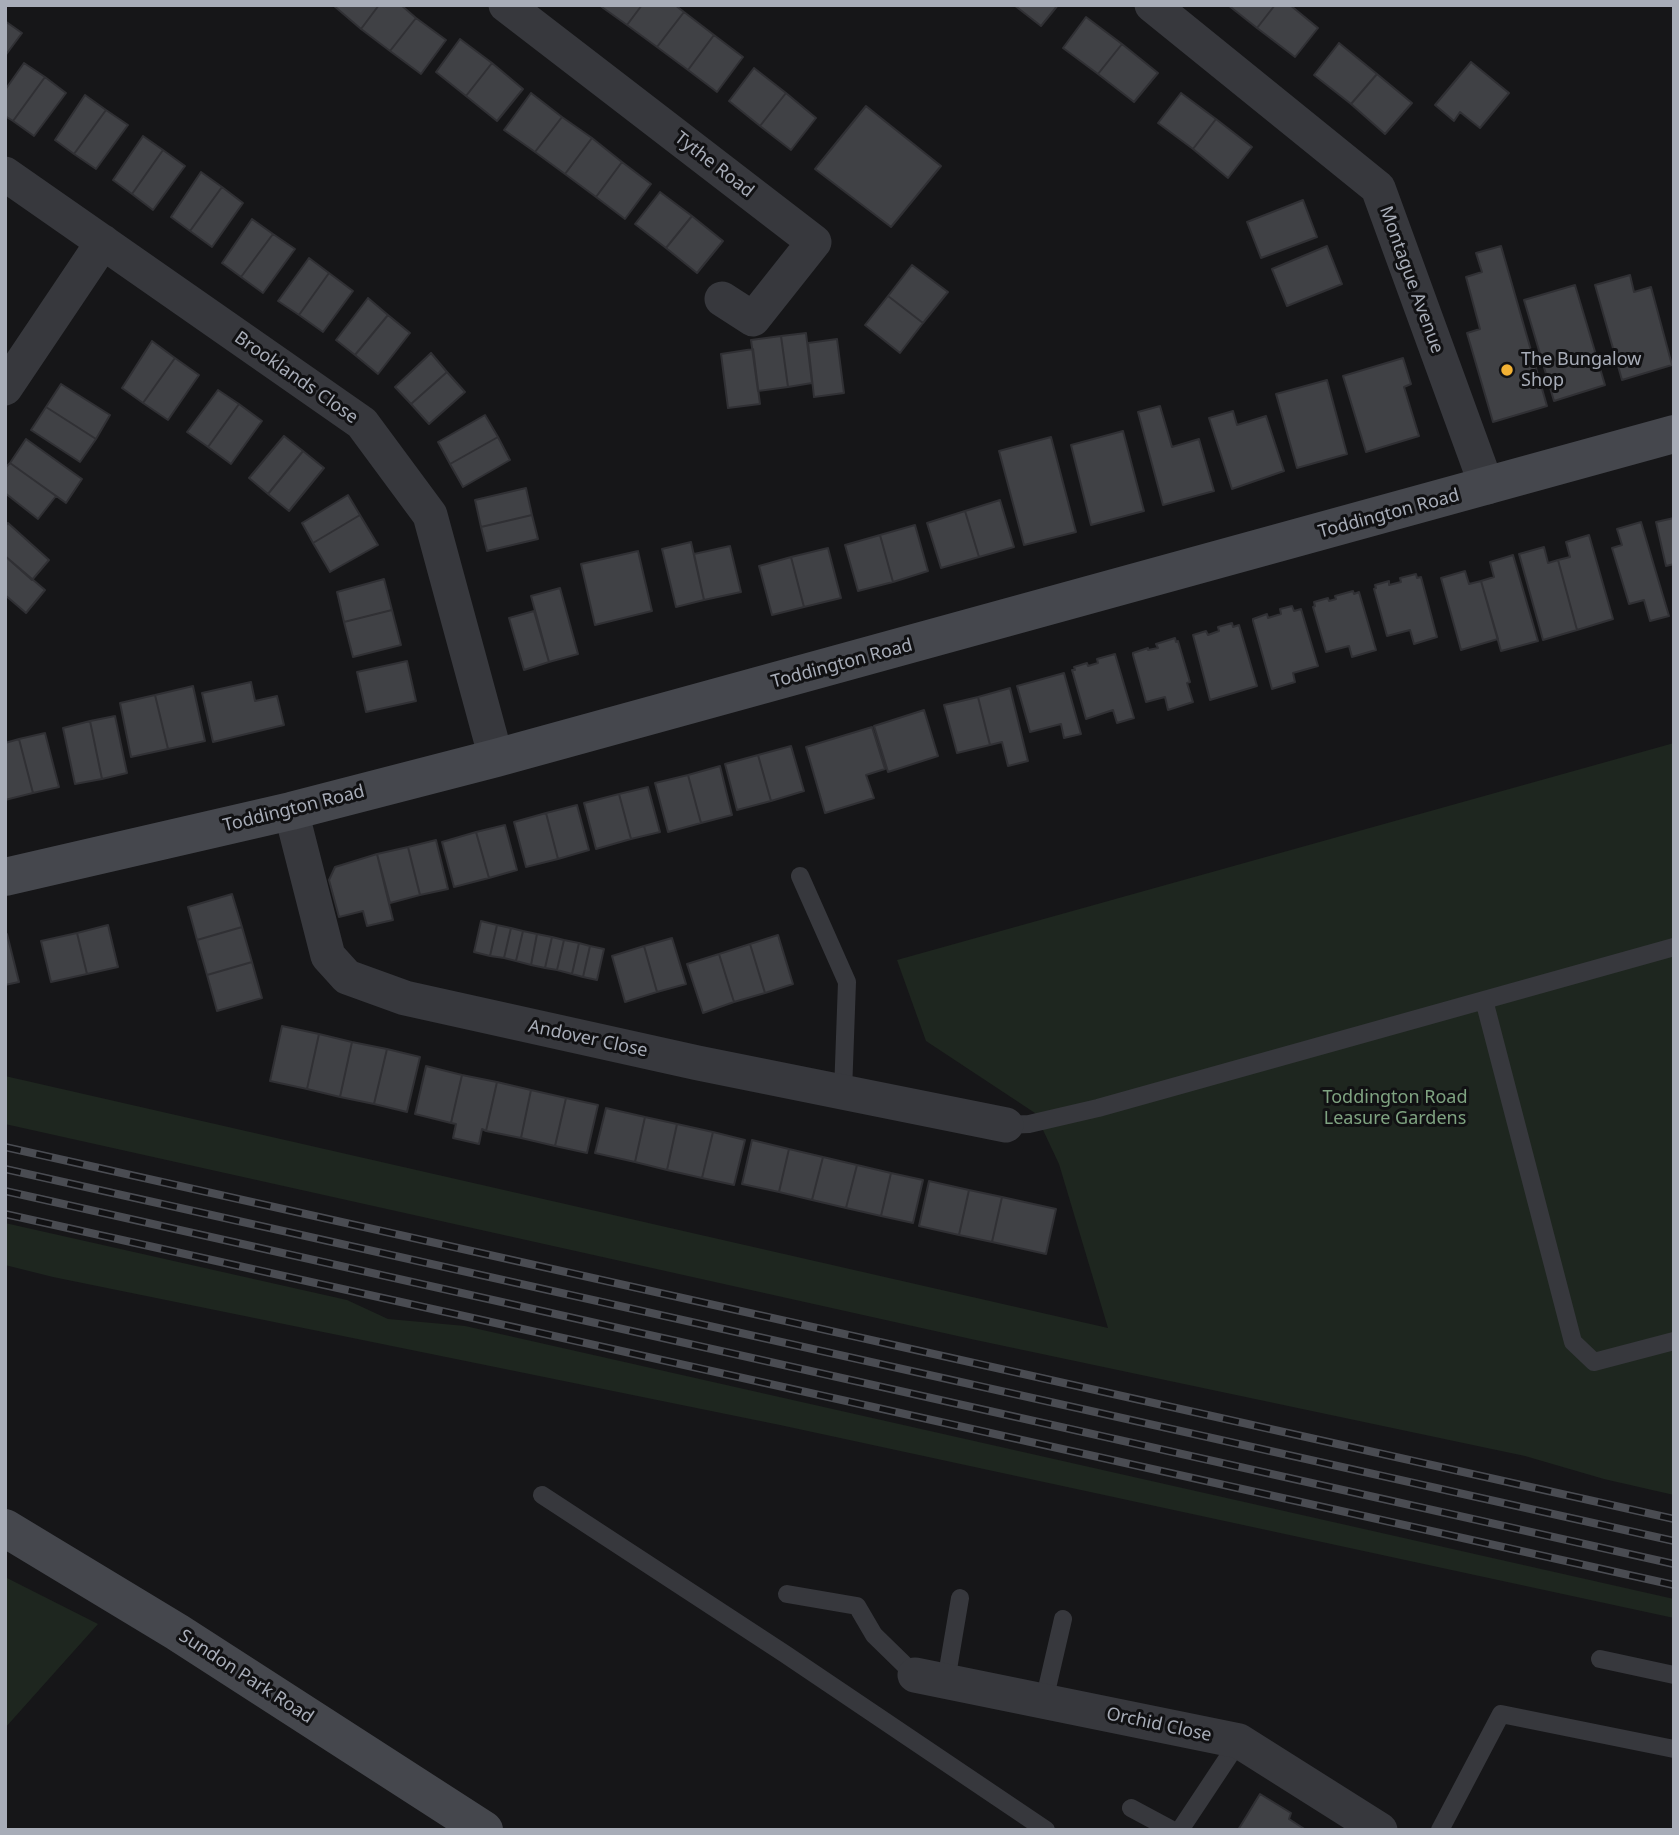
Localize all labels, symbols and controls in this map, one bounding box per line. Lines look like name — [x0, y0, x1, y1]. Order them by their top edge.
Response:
street label: Tythe Road — [670, 127, 758, 203]
street label: Montague Avenue — [1374, 203, 1448, 357]
street label: Brooklands Close — [230, 327, 362, 429]
place label: The Bungalow Shop — [1521, 349, 1641, 392]
marker: The Bungalow Shop — [1499, 362, 1515, 378]
street label: Toddington Road — [1316, 485, 1462, 543]
street label: Toddington Road — [769, 635, 915, 693]
street label: Toddington Road — [221, 781, 367, 837]
street label: Andover Close — [526, 1016, 650, 1062]
park label: Toddington Road Leasure Gardens — [1322, 1087, 1468, 1130]
street label: Sundon Park Road — [175, 1625, 317, 1729]
street label: Orchid Close — [1104, 1703, 1214, 1747]

